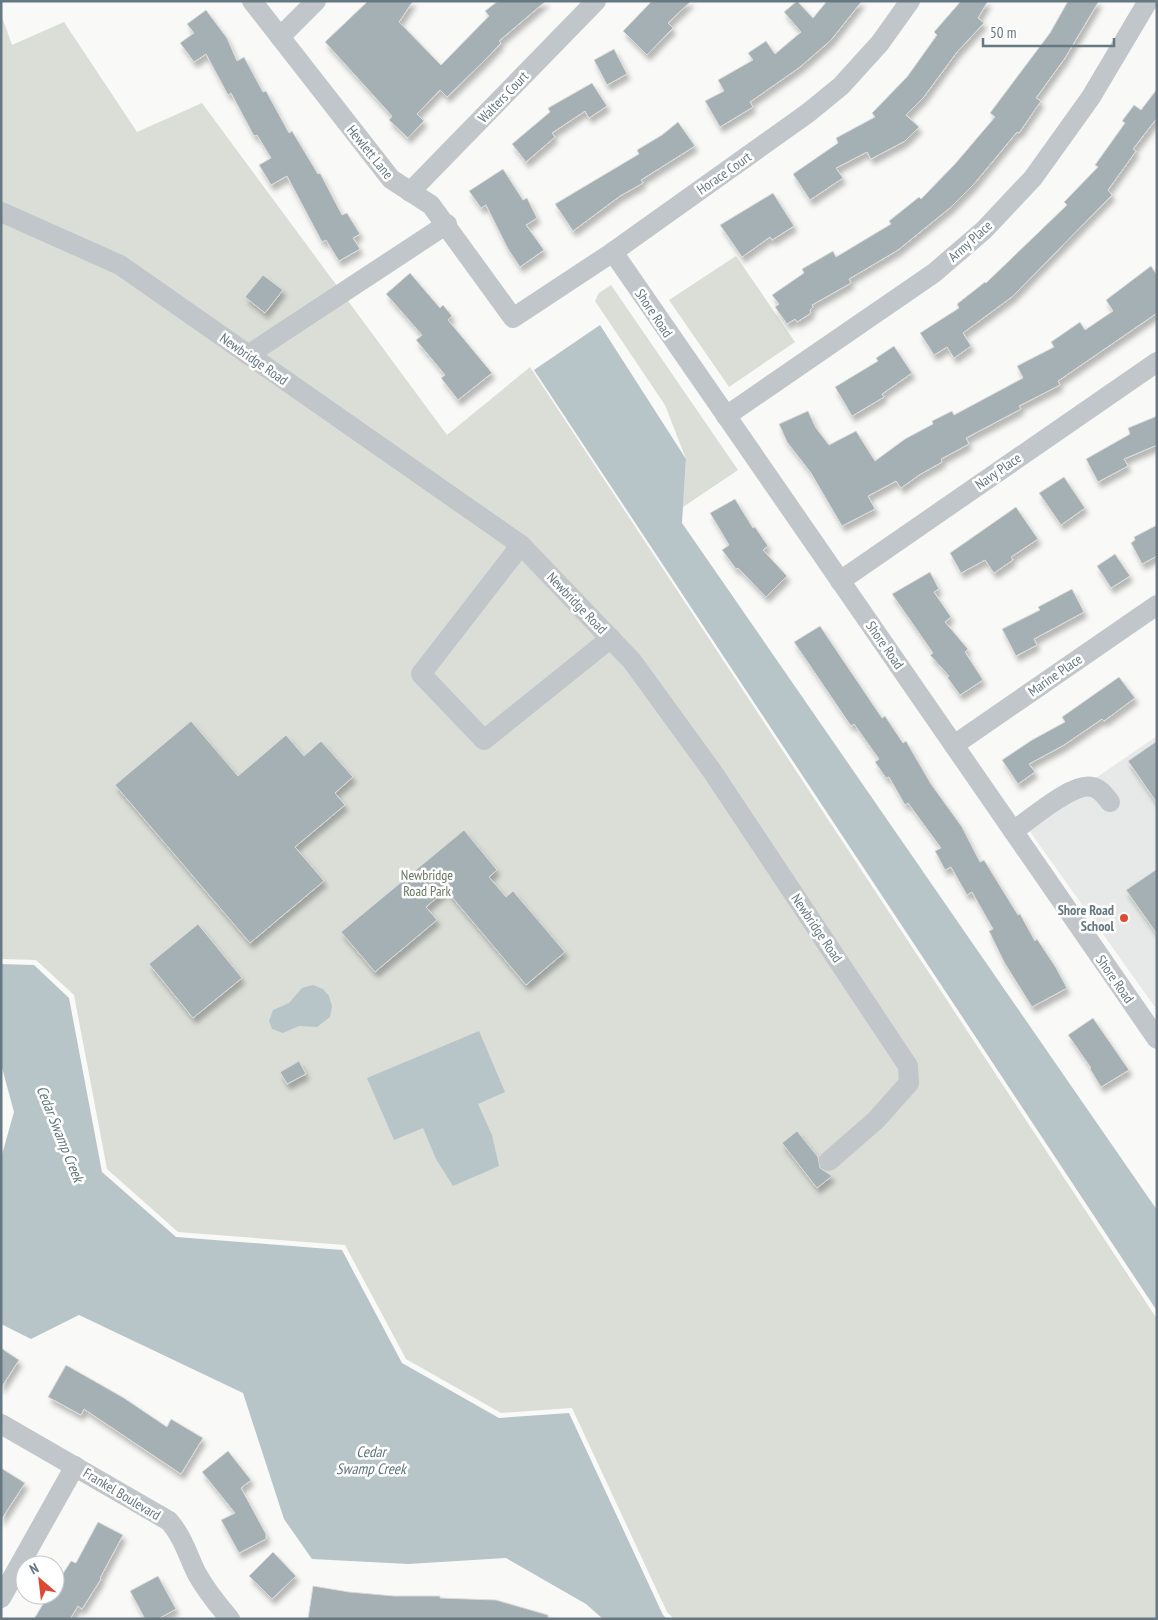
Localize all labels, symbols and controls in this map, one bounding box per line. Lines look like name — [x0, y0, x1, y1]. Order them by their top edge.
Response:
scale bar — [983, 15, 1114, 47]
text: 50 m — [990, 23, 1016, 42]
street label: Walters Court — [474, 67, 532, 127]
street label: Hewlett Lane — [343, 121, 397, 183]
street label: Horace Court — [693, 148, 755, 198]
street label: Army Place — [944, 216, 996, 265]
street label: Shore Road — [631, 285, 677, 341]
street label: Newbridge Road — [216, 329, 292, 389]
street label: Navy Place — [971, 449, 1025, 493]
street label: Newbridge Road — [543, 568, 611, 638]
street label: Shore Road — [862, 617, 908, 673]
street label: Marine Place — [1024, 650, 1086, 700]
park label: Newbridge Road Park — [401, 866, 453, 900]
street label: Newbridge Road — [787, 890, 847, 966]
place label: Shore Road School — [1058, 901, 1115, 935]
marker: Shore Road School — [1118, 912, 1130, 924]
street label: Shore Road — [1092, 951, 1138, 1007]
water label: Cedar Swamp Creek — [33, 1083, 89, 1187]
water label: Cedar Swamp Creek — [336, 1442, 408, 1478]
street label: Frankel Boulevard — [80, 1464, 164, 1524]
north arrow — [15, 1555, 65, 1605]
text: N — [26, 1559, 41, 1578]

